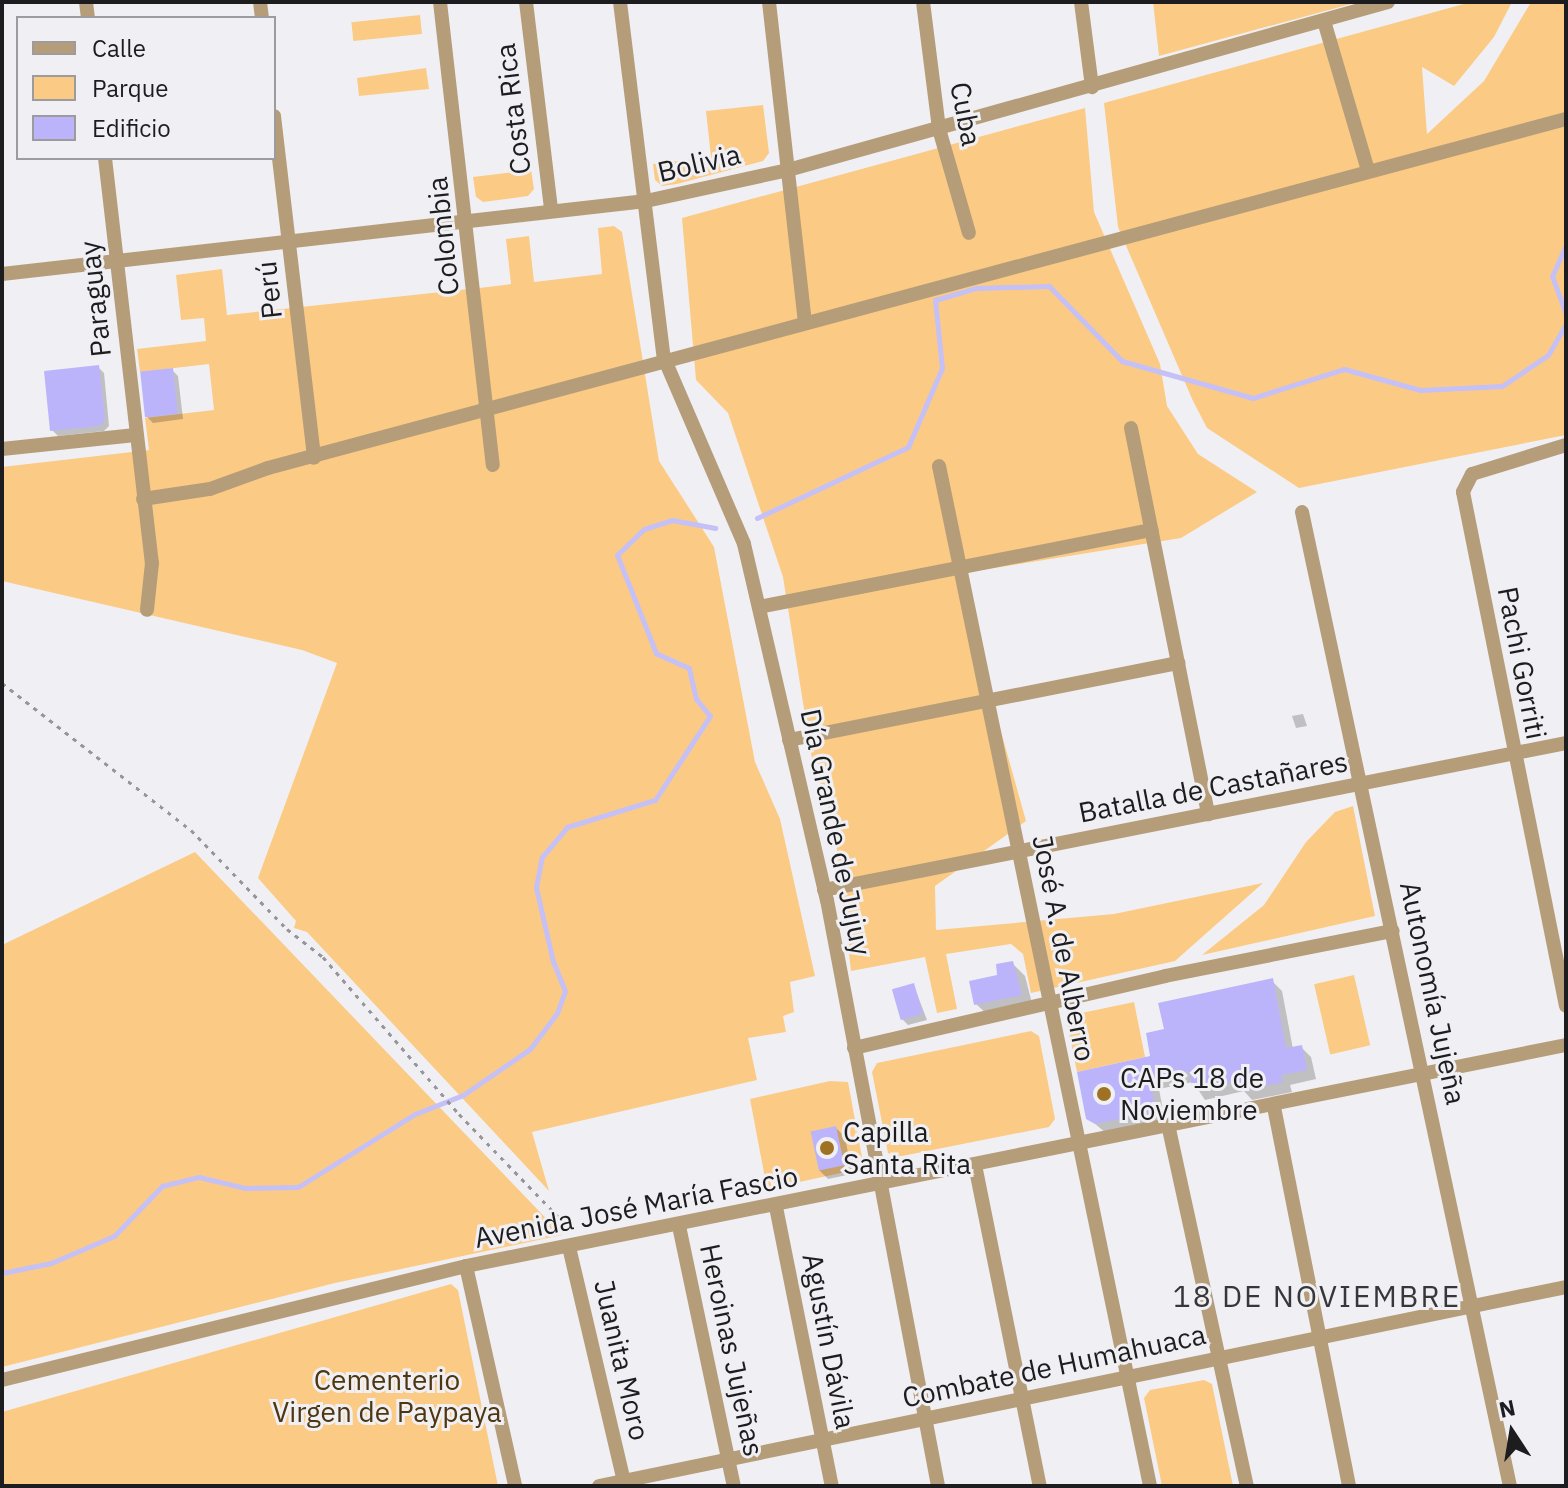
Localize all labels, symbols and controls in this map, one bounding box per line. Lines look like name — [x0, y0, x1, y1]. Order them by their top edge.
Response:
legend — [16, 16, 276, 160]
text: Calle — [92, 32, 146, 64]
street label: Costa Rica — [488, 42, 538, 176]
text: Parque — [92, 72, 169, 104]
street label: Cuba — [943, 79, 989, 149]
text: Edificio — [92, 112, 171, 144]
street label: Bolivia — [654, 137, 744, 189]
street label: Colombia — [420, 175, 466, 297]
street label: Paraguay — [72, 240, 118, 358]
street label: Perú — [249, 259, 289, 321]
street label: Pachi Gorriti — [1491, 584, 1553, 742]
street label: Día Grande de Jujuy — [793, 706, 879, 958]
street label: Batalla de Castañares — [1076, 744, 1350, 830]
street label: José A. de Alberro — [1026, 832, 1102, 1064]
street label: Autonomía Jujeña — [1393, 878, 1473, 1108]
place label: CAPs 18 de Noviembre — [1120, 1061, 1264, 1127]
marker: CAPs 18 de Noviembre — [1095, 1085, 1113, 1103]
place label: Capilla Santa Rita — [843, 1115, 971, 1181]
marker: Capilla Santa Rita — [818, 1139, 836, 1157]
street label: Avenida José María Fascio — [471, 1159, 801, 1255]
street label: Heroinas Jujeñas — [693, 1241, 771, 1459]
street label: Agustín Dávila — [796, 1250, 862, 1432]
street label: Juanita Moro — [587, 1276, 657, 1444]
district label: 18 DE NOVIEMBRE — [1173, 1278, 1461, 1314]
street label: Combate de Humahuaca — [899, 1317, 1209, 1415]
park label: Cementerio Virgen de Paypaya — [272, 1363, 502, 1429]
north arrow — [1472, 1392, 1552, 1472]
text: N — [1496, 1392, 1518, 1424]

